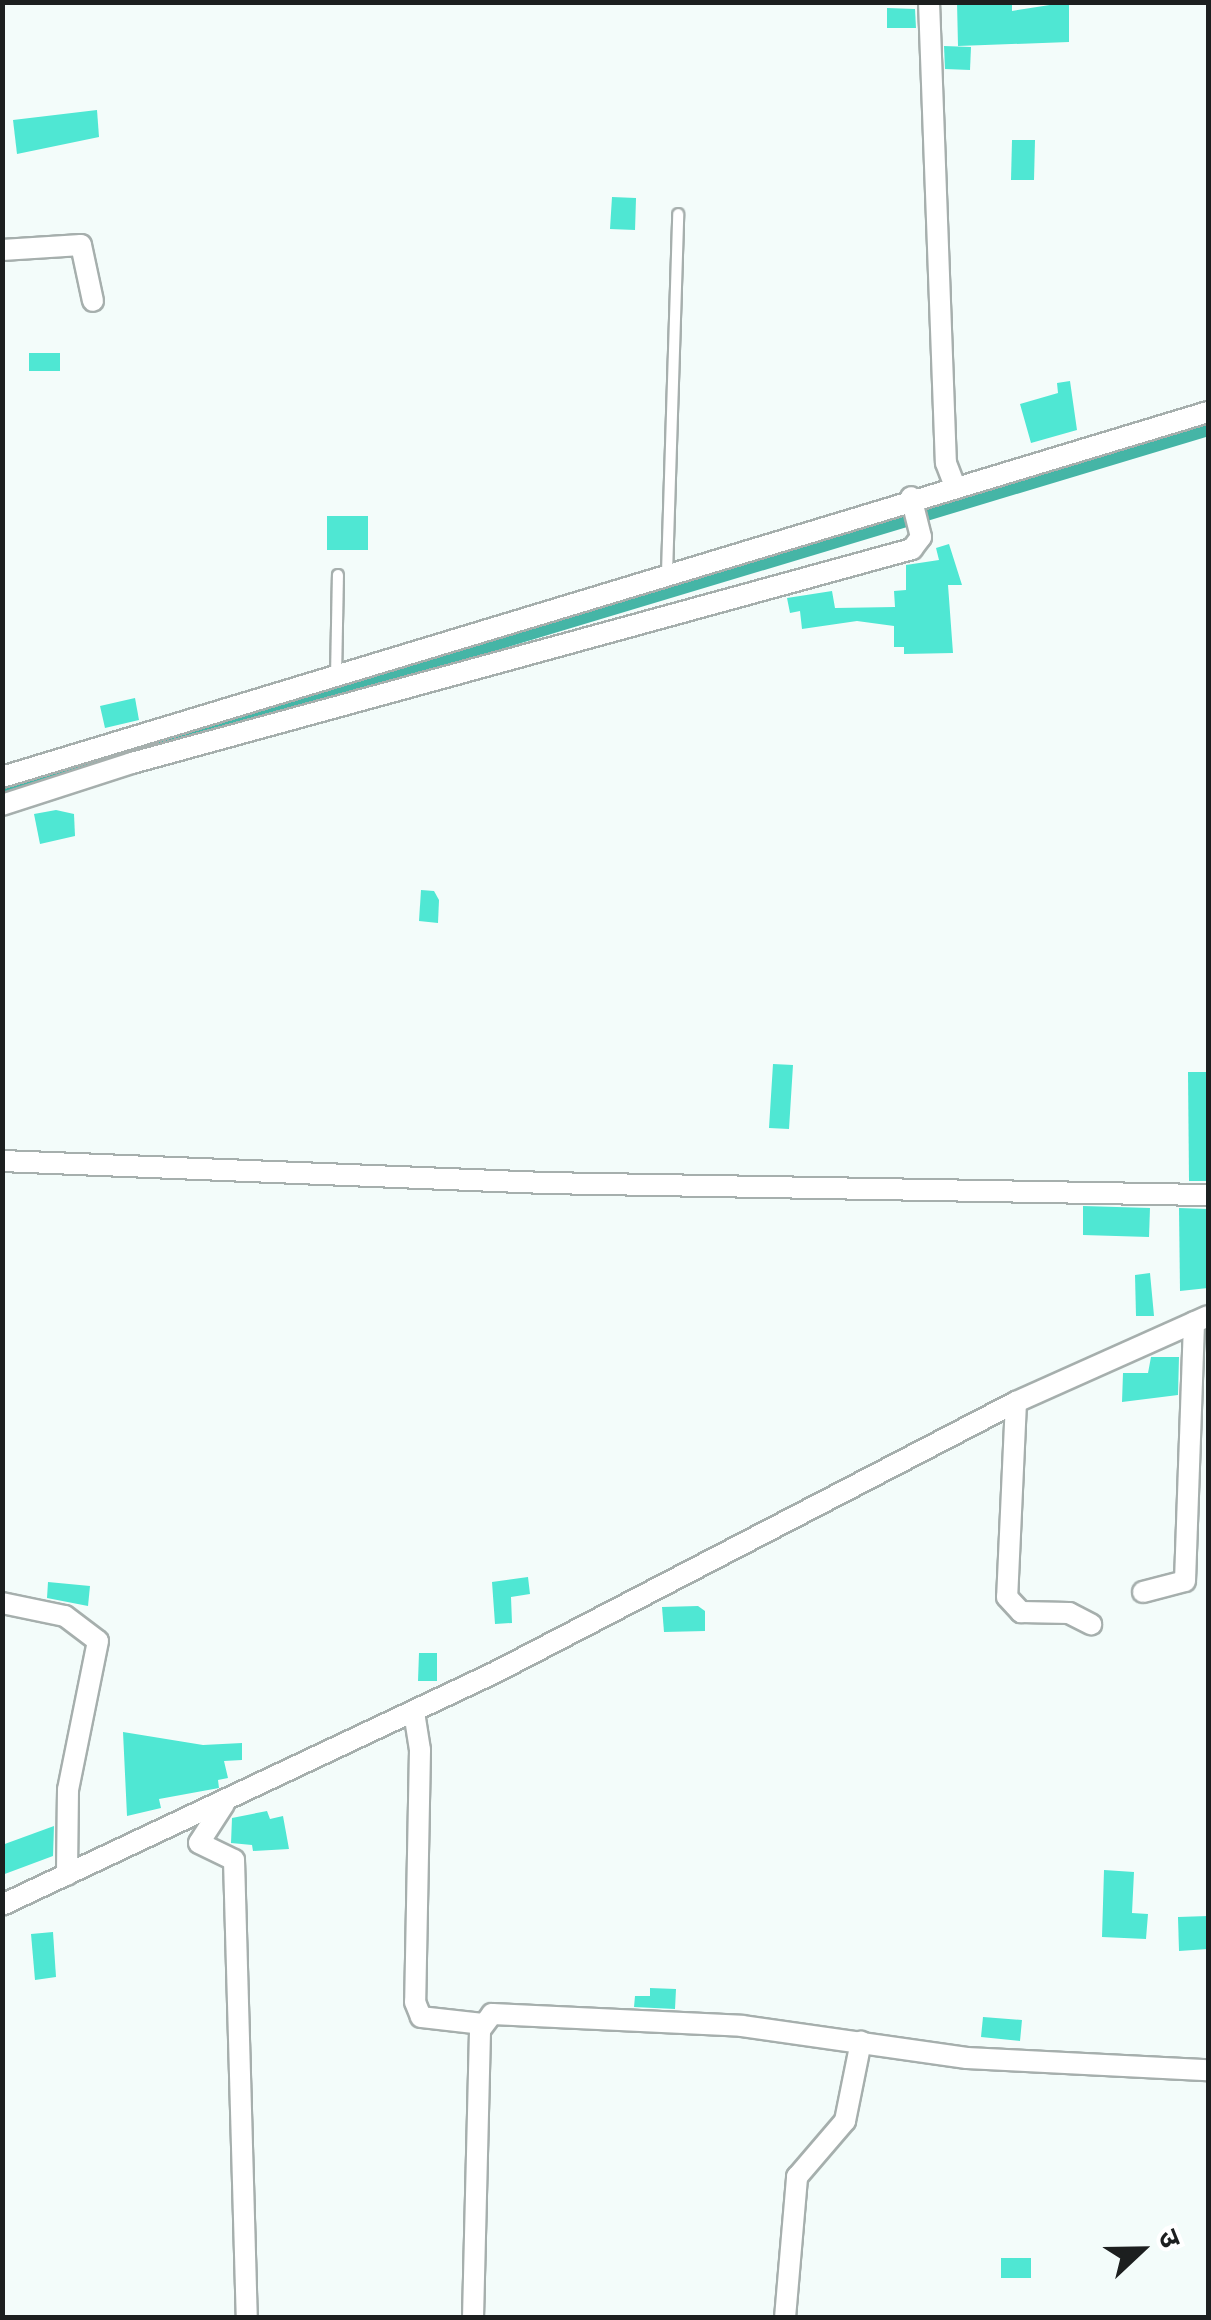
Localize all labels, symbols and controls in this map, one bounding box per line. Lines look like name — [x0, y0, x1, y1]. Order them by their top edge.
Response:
north arrow — [1091, 2200, 1191, 2300]
text: उ — [1151, 2225, 1188, 2252]

